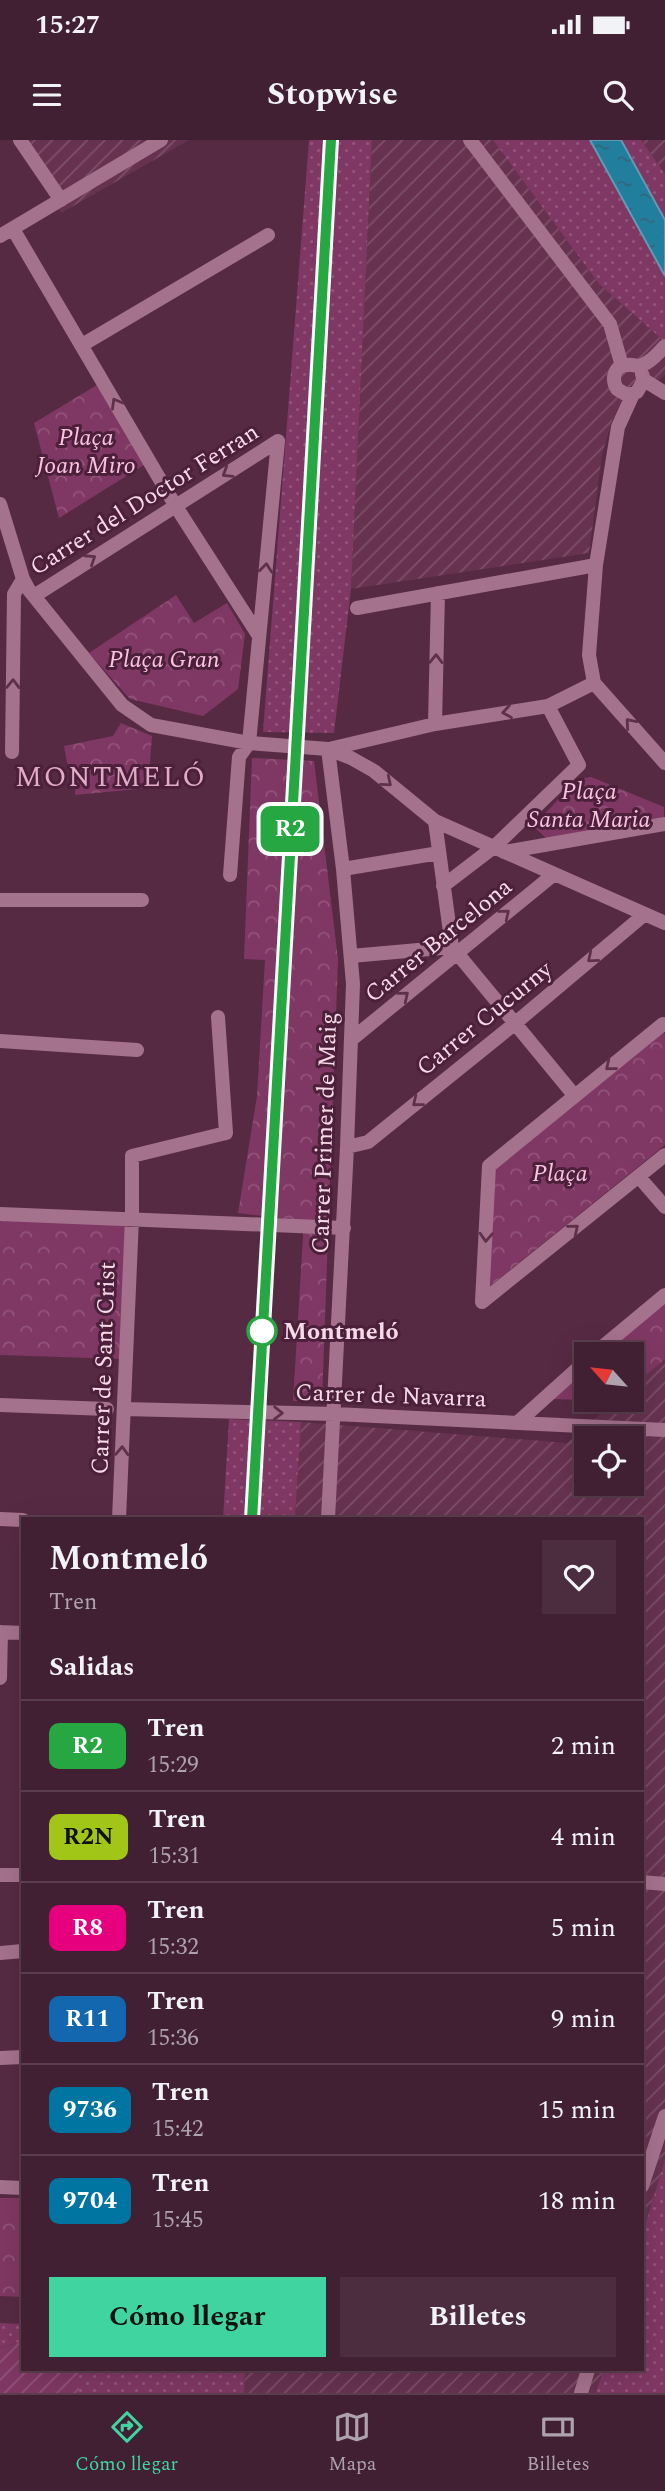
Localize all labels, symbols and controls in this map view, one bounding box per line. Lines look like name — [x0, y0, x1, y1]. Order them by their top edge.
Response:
text: 15:27 — [35, 5, 100, 45]
text: Stopwise — [267, 70, 398, 119]
icon: menu — [28, 76, 66, 114]
icon: search — [599, 76, 637, 114]
one-way arrow — [111, 398, 124, 411]
street label: Carrer del Doctor Ferran — [23, 415, 266, 585]
park label: Plaça Joan Miro — [34, 420, 136, 484]
one-way arrow — [221, 464, 234, 477]
one-way arrow — [83, 554, 96, 567]
one-way arrow — [258, 563, 273, 574]
park label: Plaça Gran — [108, 642, 220, 678]
one-way arrow — [429, 653, 444, 664]
one-way arrow — [5, 678, 21, 689]
one-way arrow — [502, 704, 513, 719]
one-way arrow — [626, 718, 638, 731]
district label: MONTMELÓ — [15, 756, 207, 799]
one-way arrow — [380, 773, 392, 786]
park label: Plaça Santa Maria — [528, 774, 650, 838]
line badge: R2 — [258, 806, 322, 852]
text: R2 — [275, 811, 305, 847]
street label: Carrer Barcelona — [357, 870, 521, 1012]
one-way arrow — [497, 910, 510, 922]
one-way arrow — [588, 950, 601, 962]
street label: Carrer Cucurny — [409, 952, 562, 1085]
one-way arrow — [396, 992, 409, 1004]
street label: Carrer Primer de Maig — [303, 1012, 347, 1254]
one-way arrow — [606, 1058, 618, 1071]
one-way arrow — [412, 1094, 424, 1107]
park label: Plaça — [532, 1156, 588, 1192]
one-way arrow — [566, 1224, 578, 1237]
one-way arrow — [478, 1231, 493, 1242]
street label: Carrer de Sant Crist — [82, 1261, 126, 1475]
place label: Montmeló — [283, 1314, 399, 1350]
marker: Montmeló — [247, 1316, 277, 1346]
north arrow — [574, 1342, 644, 1412]
map controls — [574, 1342, 644, 1496]
street label: Carrer de Navarra — [295, 1375, 487, 1417]
one-way arrow — [273, 1405, 284, 1421]
button: locate — [574, 1426, 644, 1496]
one-way arrow — [115, 1445, 130, 1456]
text: Montmeló — [49, 1534, 208, 1584]
button: heart — [542, 1540, 616, 1614]
text: Tren — [49, 1585, 97, 1620]
text: Salidas — [49, 1647, 134, 1687]
text: Tren — [147, 1708, 205, 1748]
text: 2 min — [551, 1726, 616, 1766]
text: R2 — [72, 1728, 103, 1764]
text: 15:29 — [147, 1748, 199, 1783]
text: Tren — [149, 1799, 206, 1839]
text: 4 min — [551, 1817, 616, 1857]
text: R2N — [63, 1819, 114, 1855]
text: 15:31 — [149, 1839, 200, 1874]
text: Tren — [147, 1890, 205, 1930]
text: 5 min — [551, 1908, 616, 1948]
text: R8 — [72, 1910, 103, 1946]
text: 15:32 — [147, 1930, 199, 1965]
text: Tren — [147, 1981, 205, 2021]
text: 9 min — [551, 1999, 616, 2039]
text: R11 — [65, 2001, 110, 2037]
text: 15:36 — [147, 2021, 199, 2056]
text: Tren — [152, 2072, 209, 2112]
text: 15 min — [538, 2090, 616, 2130]
text: 9736 — [63, 2092, 117, 2128]
text: 15:42 — [152, 2112, 204, 2147]
text: Tren — [152, 2163, 209, 2203]
text: 18 min — [538, 2181, 616, 2221]
text: 9704 — [63, 2183, 117, 2219]
text: 15:45 — [152, 2203, 204, 2238]
button: Cómo llegar — [49, 2277, 326, 2357]
button: Billetes — [340, 2277, 616, 2357]
tab: Cómo llegar — [75, 2408, 178, 2479]
tab: Mapa — [329, 2408, 376, 2479]
tab: Billetes — [527, 2408, 590, 2479]

